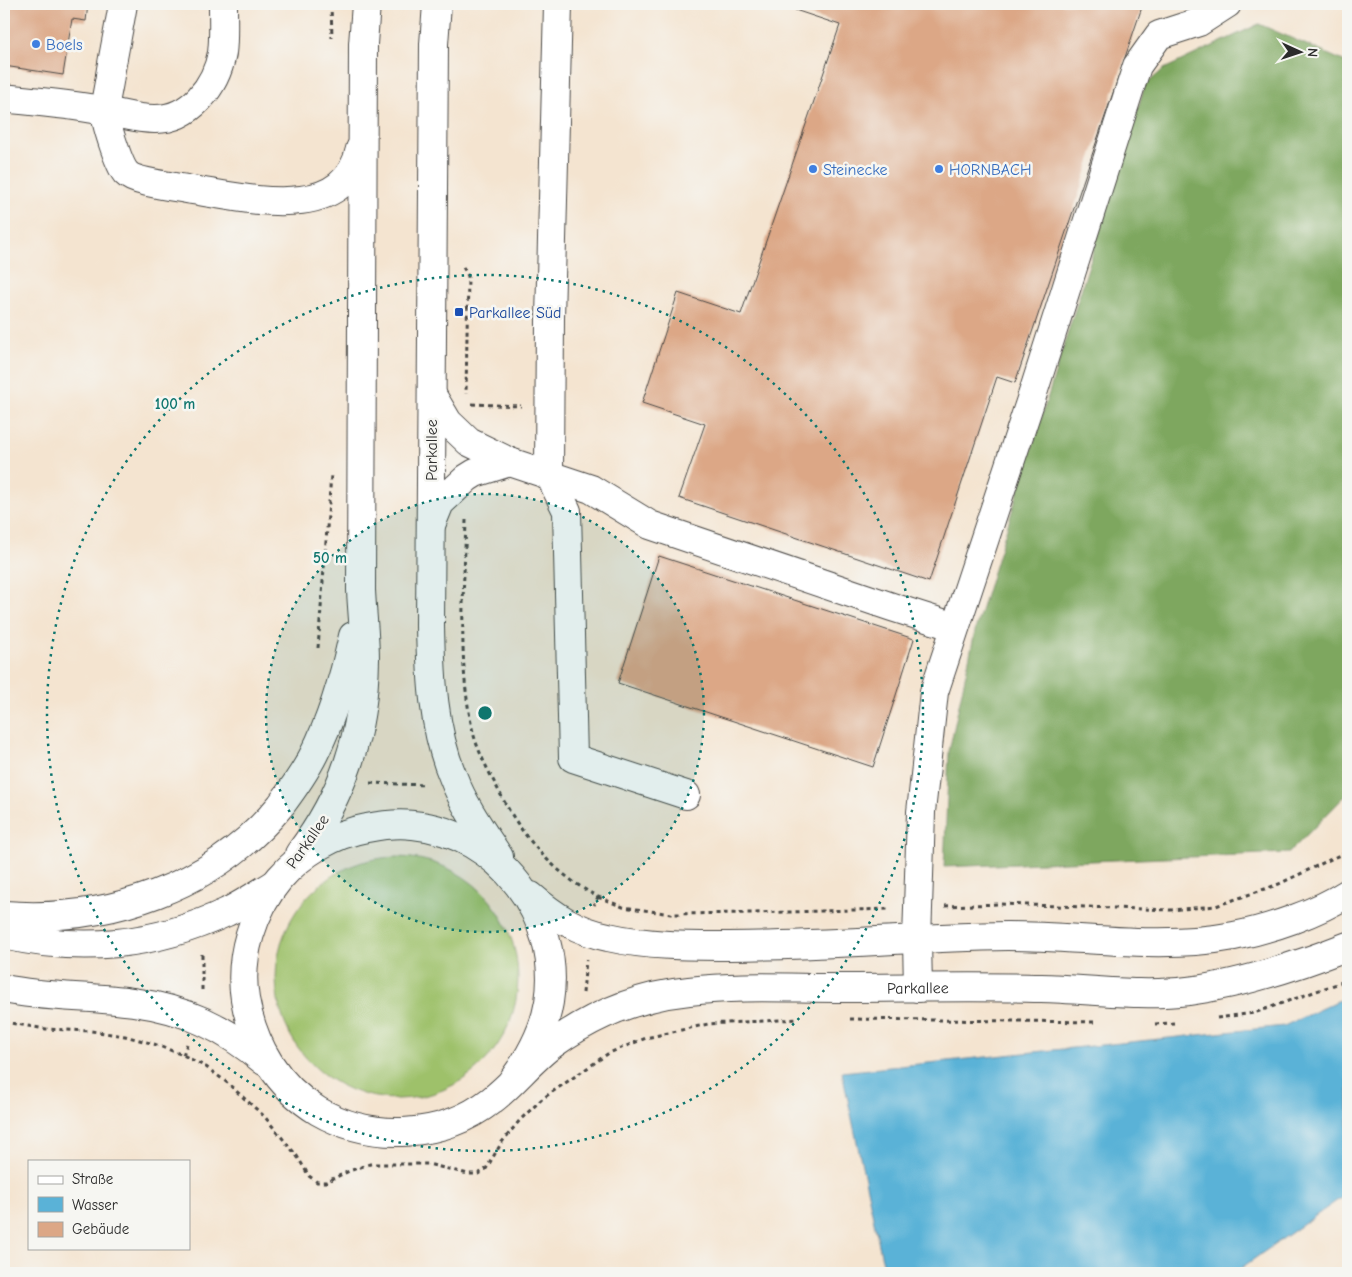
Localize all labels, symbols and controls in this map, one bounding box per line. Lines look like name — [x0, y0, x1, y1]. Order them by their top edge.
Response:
north arrow — [1274, 28, 1324, 78]
place label: Boels — [46, 36, 83, 54]
marker: Boels — [30, 38, 42, 50]
text: N — [1304, 48, 1321, 58]
place label: Steinecke — [823, 161, 888, 179]
place label: HORNBACH — [949, 161, 1031, 179]
marker: Steinecke — [807, 163, 819, 175]
marker: HORNBACH — [933, 163, 945, 175]
place label: Parkallee Süd — [469, 304, 561, 322]
marker: Parkallee Süd — [453, 306, 465, 318]
text: 100 m — [155, 395, 195, 413]
street label: Parkallee — [423, 419, 441, 481]
text: 50 m — [313, 549, 347, 567]
centre of rings — [476, 704, 494, 722]
street label: Parkallee — [283, 811, 333, 872]
street label: Parkallee — [887, 979, 949, 998]
legend — [28, 1160, 190, 1250]
text: Straße — [72, 1170, 114, 1188]
text: Wasser — [72, 1196, 118, 1214]
text: Gebäude — [72, 1220, 130, 1238]

